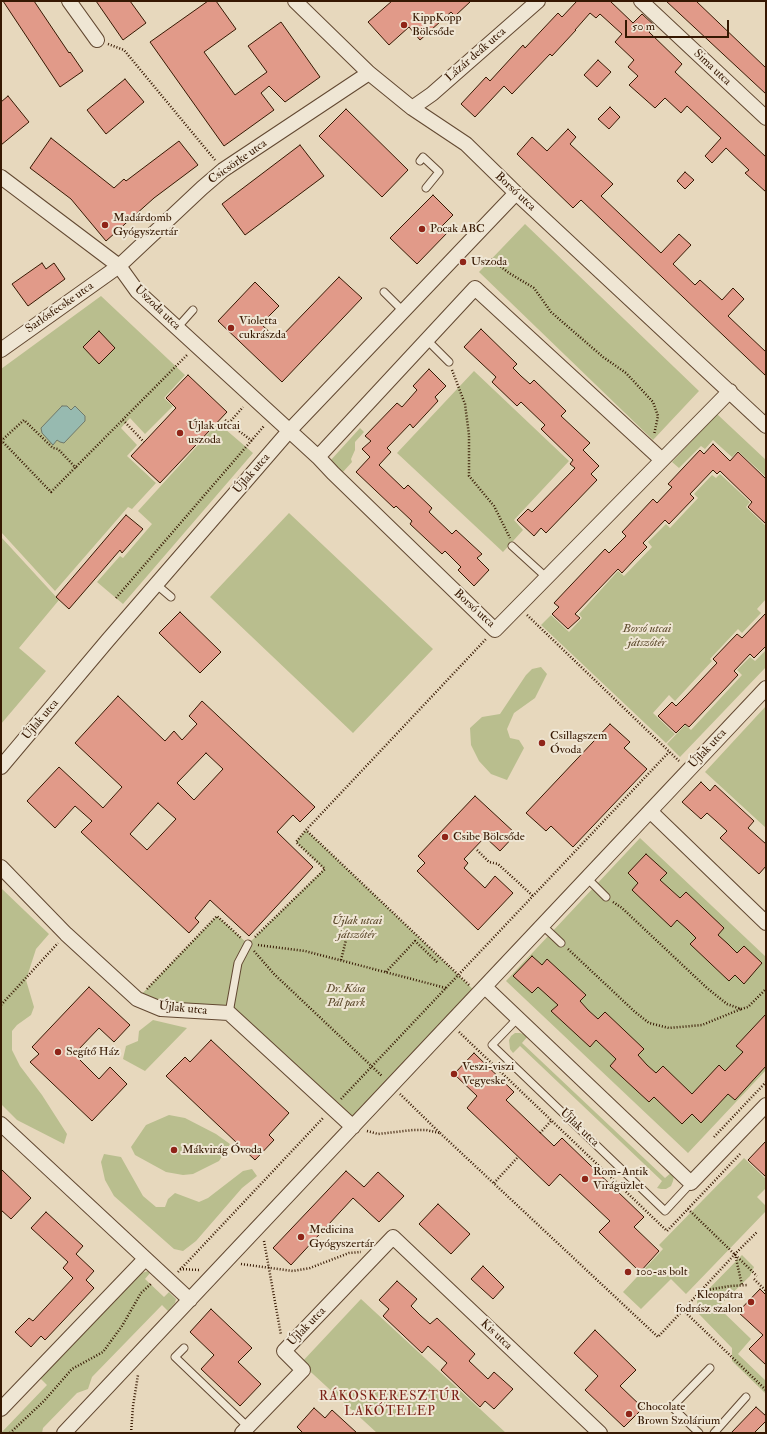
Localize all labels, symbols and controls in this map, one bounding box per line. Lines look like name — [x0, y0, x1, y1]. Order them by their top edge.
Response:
place label: KippKopp Bölcsőde — [412, 11, 462, 39]
scale bar — [627, 12, 731, 38]
text: 50 m — [632, 19, 655, 34]
marker: KippKopp Bölcsőde — [399, 20, 409, 30]
street label: Lázár deák utca — [443, 25, 509, 85]
street label: Sima utca — [690, 47, 734, 89]
street label: Csicsörke utca — [206, 137, 270, 187]
street label: Borsó utca — [492, 170, 538, 214]
place label: Madárdomb Gyógyszertár — [113, 211, 178, 239]
marker: Madárdomb Gyógyszertár — [100, 220, 110, 230]
place label: Pocak ABC — [430, 222, 485, 236]
marker: Pocak ABC — [417, 224, 427, 234]
place label: Uszoda — [471, 255, 507, 269]
marker: Uszoda — [458, 257, 468, 267]
street label: Sarlósfecske utca — [23, 279, 97, 337]
street label: Uszoda utca — [131, 282, 183, 334]
place label: Violetta cukrászda — [239, 314, 286, 342]
marker: Violetta cukrászda — [226, 323, 236, 333]
place label: Újlak utcai uszoda — [188, 419, 240, 447]
marker: Újlak utcai uszoda — [175, 428, 185, 438]
street label: Újlak utca — [231, 451, 273, 497]
street label: Borsó utca — [450, 587, 498, 631]
park label: Borsó utcai játszótér — [623, 622, 671, 650]
street label: Újlak utca — [20, 697, 62, 743]
street label: Újlak utca — [686, 726, 730, 772]
place label: Csillagszem Óvoda — [550, 729, 607, 757]
marker: Csillagszem Óvoda — [537, 738, 547, 748]
place label: Csibe Bölcsőde — [453, 830, 525, 844]
marker: Csibe Bölcsőde — [440, 832, 450, 842]
park label: Újlak utcai játszótér — [332, 914, 382, 942]
park label: Dr. Kósa Pál park — [326, 982, 366, 1010]
street label: Újlak utca — [158, 999, 208, 1019]
place label: Segítő Ház — [66, 1045, 119, 1059]
marker: Segítő Ház — [53, 1047, 63, 1057]
place label: Veszi-viszi Vegyeske — [462, 1060, 514, 1088]
marker: Veszi-viszi Vegyeske — [449, 1069, 459, 1079]
street label: Újlak utca — [556, 1106, 602, 1150]
place label: Mákvirág Óvoda — [182, 1143, 262, 1157]
marker: Mákvirág Óvoda — [169, 1145, 179, 1155]
place label: Rom-Antik Virágüzlet — [593, 1165, 648, 1193]
marker: Rom-Antik Virágüzlet — [580, 1174, 590, 1184]
place label: Medicina Gyógyszertár — [309, 1223, 374, 1251]
marker: Medicina Gyógyszertár — [296, 1232, 306, 1242]
place label: 100-as bolt — [636, 1265, 688, 1279]
marker: 100-as bolt — [623, 1267, 633, 1277]
place label: Kleopátra fodrász szalon — [676, 1288, 743, 1316]
marker: Kleopátra fodrász szalon — [746, 1297, 756, 1307]
street label: Újlak utca — [285, 1304, 329, 1350]
street label: Kis utca — [477, 1317, 515, 1353]
district label: RÁKOSKERESZTÚR LAKÓTELEP — [319, 1389, 461, 1420]
place label: Chocolate Brown Szolárium — [637, 1400, 720, 1428]
marker: Chocolate Brown Szolárium — [624, 1409, 634, 1419]

